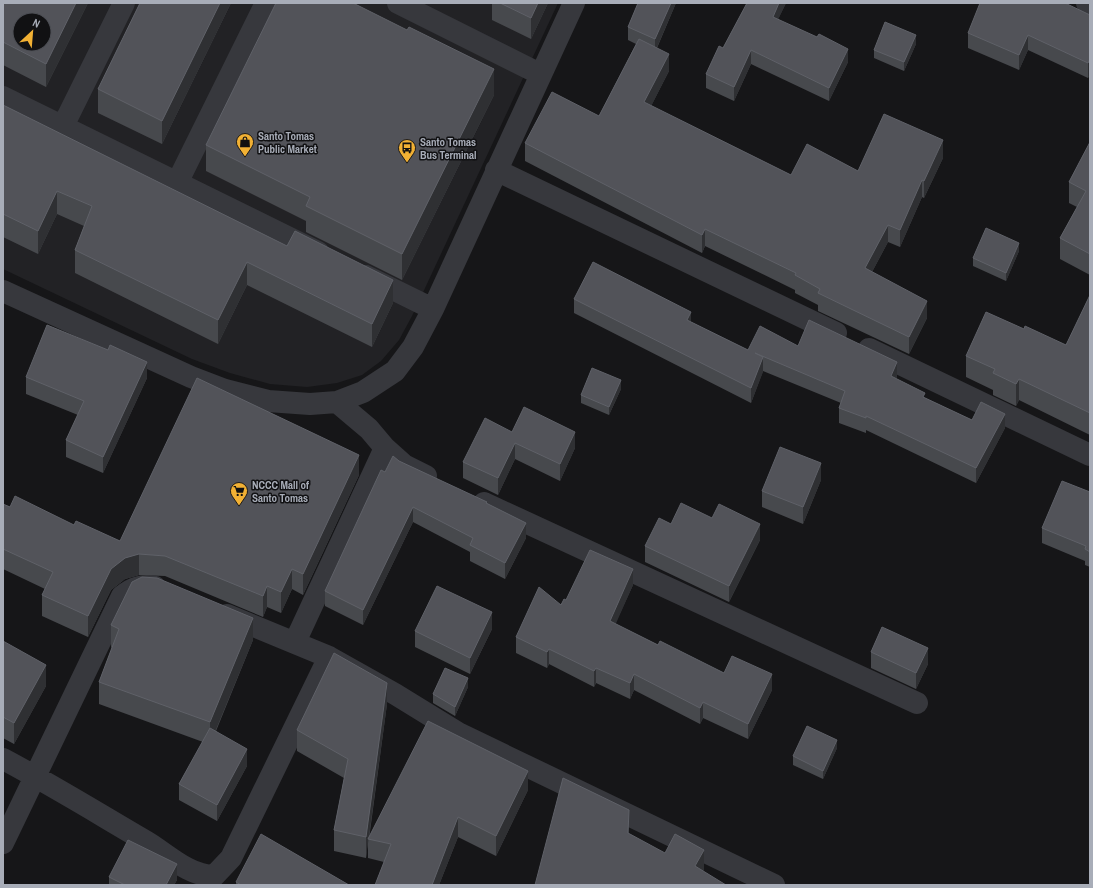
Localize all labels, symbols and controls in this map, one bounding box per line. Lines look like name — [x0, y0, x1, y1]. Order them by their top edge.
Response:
north arrow — [12, 12, 52, 52]
text: N — [30, 15, 42, 31]
place label: Santo Tomas Public Market — [258, 129, 317, 156]
shop icon: Santo Tomas Public Market — [235, 132, 255, 157]
place label: Santo Tomas Bus Terminal — [420, 135, 477, 162]
bus stop icon: Santo Tomas Bus Terminal — [397, 138, 417, 163]
place label: NCCC Mall of Santo Tomas — [252, 478, 309, 505]
supermarket icon: NCCC Mall of Santo Tomas — [229, 481, 249, 506]

